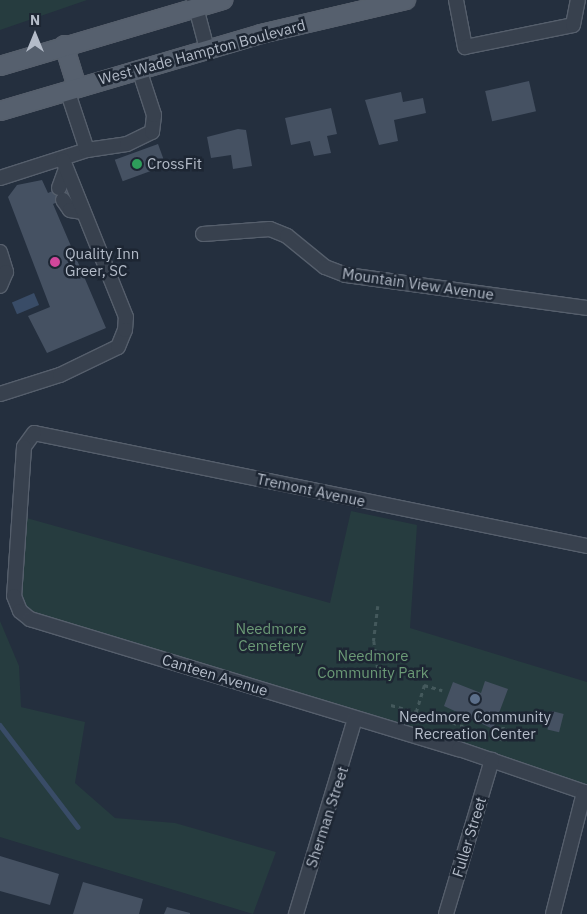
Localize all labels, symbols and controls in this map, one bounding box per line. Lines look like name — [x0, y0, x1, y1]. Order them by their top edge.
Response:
north arrow — [10, 10, 60, 60]
text: N — [30, 11, 40, 29]
street label: West Wade Hampton Boulevard — [97, 16, 307, 88]
place label: CrossFit — [147, 155, 202, 173]
marker: CrossFit — [131, 158, 143, 170]
place label: Quality Inn Greer, SC — [65, 244, 139, 279]
marker: Quality Inn Greer, SC — [49, 256, 61, 268]
street label: Mountain View Avenue — [341, 264, 495, 304]
street label: Tremont Avenue — [255, 470, 367, 510]
park label: Needmore Cemetery — [236, 619, 306, 654]
park label: Needmore Community Park — [317, 646, 429, 681]
street label: Canteen Avenue — [160, 650, 270, 700]
marker: Needmore Community Recreation Center — [469, 693, 481, 705]
place label: Needmore Community Recreation Center — [399, 707, 551, 742]
street label: Sherman Street — [302, 764, 352, 870]
street label: Fuller Street — [448, 795, 490, 879]

